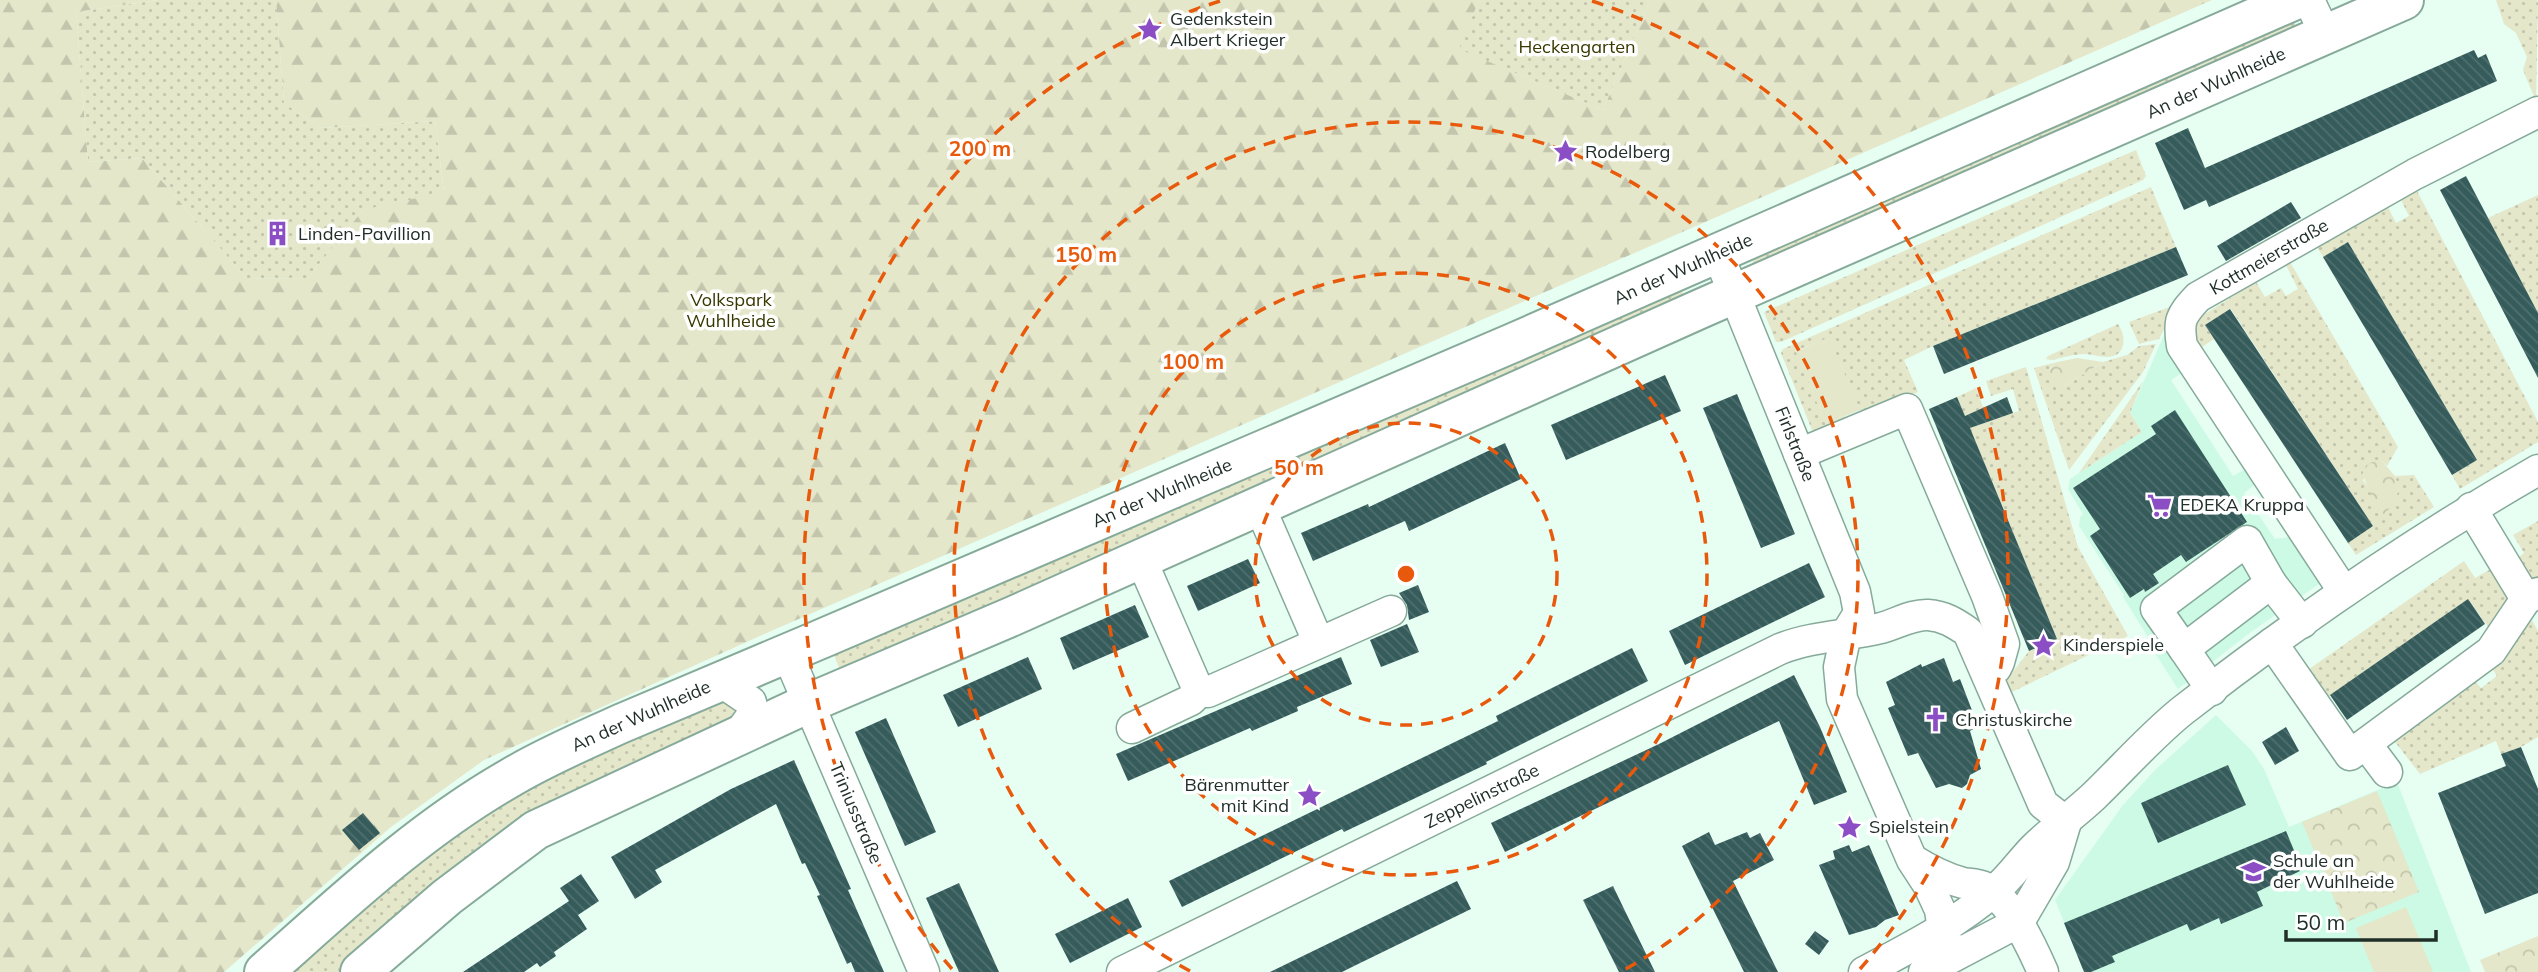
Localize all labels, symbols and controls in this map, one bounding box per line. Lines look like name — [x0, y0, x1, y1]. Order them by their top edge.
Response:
place label: Gedenkstein Albert Krieger — [1170, 7, 1286, 51]
place icon: Gedenkstein Albert Krieger — [1136, 15, 1164, 43]
park label: Heckengarten — [1518, 35, 1636, 58]
street label: An der Wuhlheide — [2143, 42, 2289, 124]
text: 200 m — [949, 135, 1011, 161]
place icon: Rodelberg — [1551, 138, 1579, 166]
place label: Rodelberg — [1585, 140, 1670, 163]
street label: Kottmeierstraße — [2205, 213, 2332, 300]
building icon: Linden-Pavillion — [264, 220, 292, 248]
place label: Linden-Pavillion — [298, 222, 431, 245]
street label: An der Wuhlheide — [1610, 228, 1756, 310]
text: 150 m — [1055, 241, 1117, 267]
park label: Volkspark Wuhlheide — [686, 288, 776, 332]
text: 100 m — [1162, 348, 1224, 374]
street label: Firlstraße — [1770, 403, 1821, 485]
street label: An der Wuhlheide — [1088, 453, 1235, 532]
text: 50 m — [1274, 454, 1324, 480]
supermarket icon: EDEKA Kruppa — [2146, 491, 2174, 519]
place label: EDEKA Kruppa — [2180, 493, 2304, 516]
centre of rings — [1394, 562, 1418, 586]
place icon: Kinderspiele — [2029, 631, 2057, 659]
place label: Kinderspiele — [2063, 633, 2164, 656]
street label: An der Wuhlheide — [568, 675, 714, 757]
church icon: Christuskirche — [1921, 706, 1949, 734]
place label: Christuskirche — [1955, 708, 2072, 731]
street label: Zeppelinstraße — [1421, 758, 1543, 833]
street label: Triniusstraße — [825, 759, 888, 867]
place label: Bärenmutter mit Kind — [1184, 773, 1289, 817]
place icon: Bärenmutter mit Kind — [1295, 781, 1323, 809]
place icon: Spielstein — [1835, 813, 1863, 841]
place label: Spielstein — [1869, 815, 1949, 838]
place label: Schule an der Wuhlheide — [2273, 849, 2394, 893]
school or university icon: Schule an der Wuhlheide — [2239, 857, 2267, 885]
scale bar — [2286, 898, 2436, 942]
text: 50 m — [2296, 909, 2345, 935]

